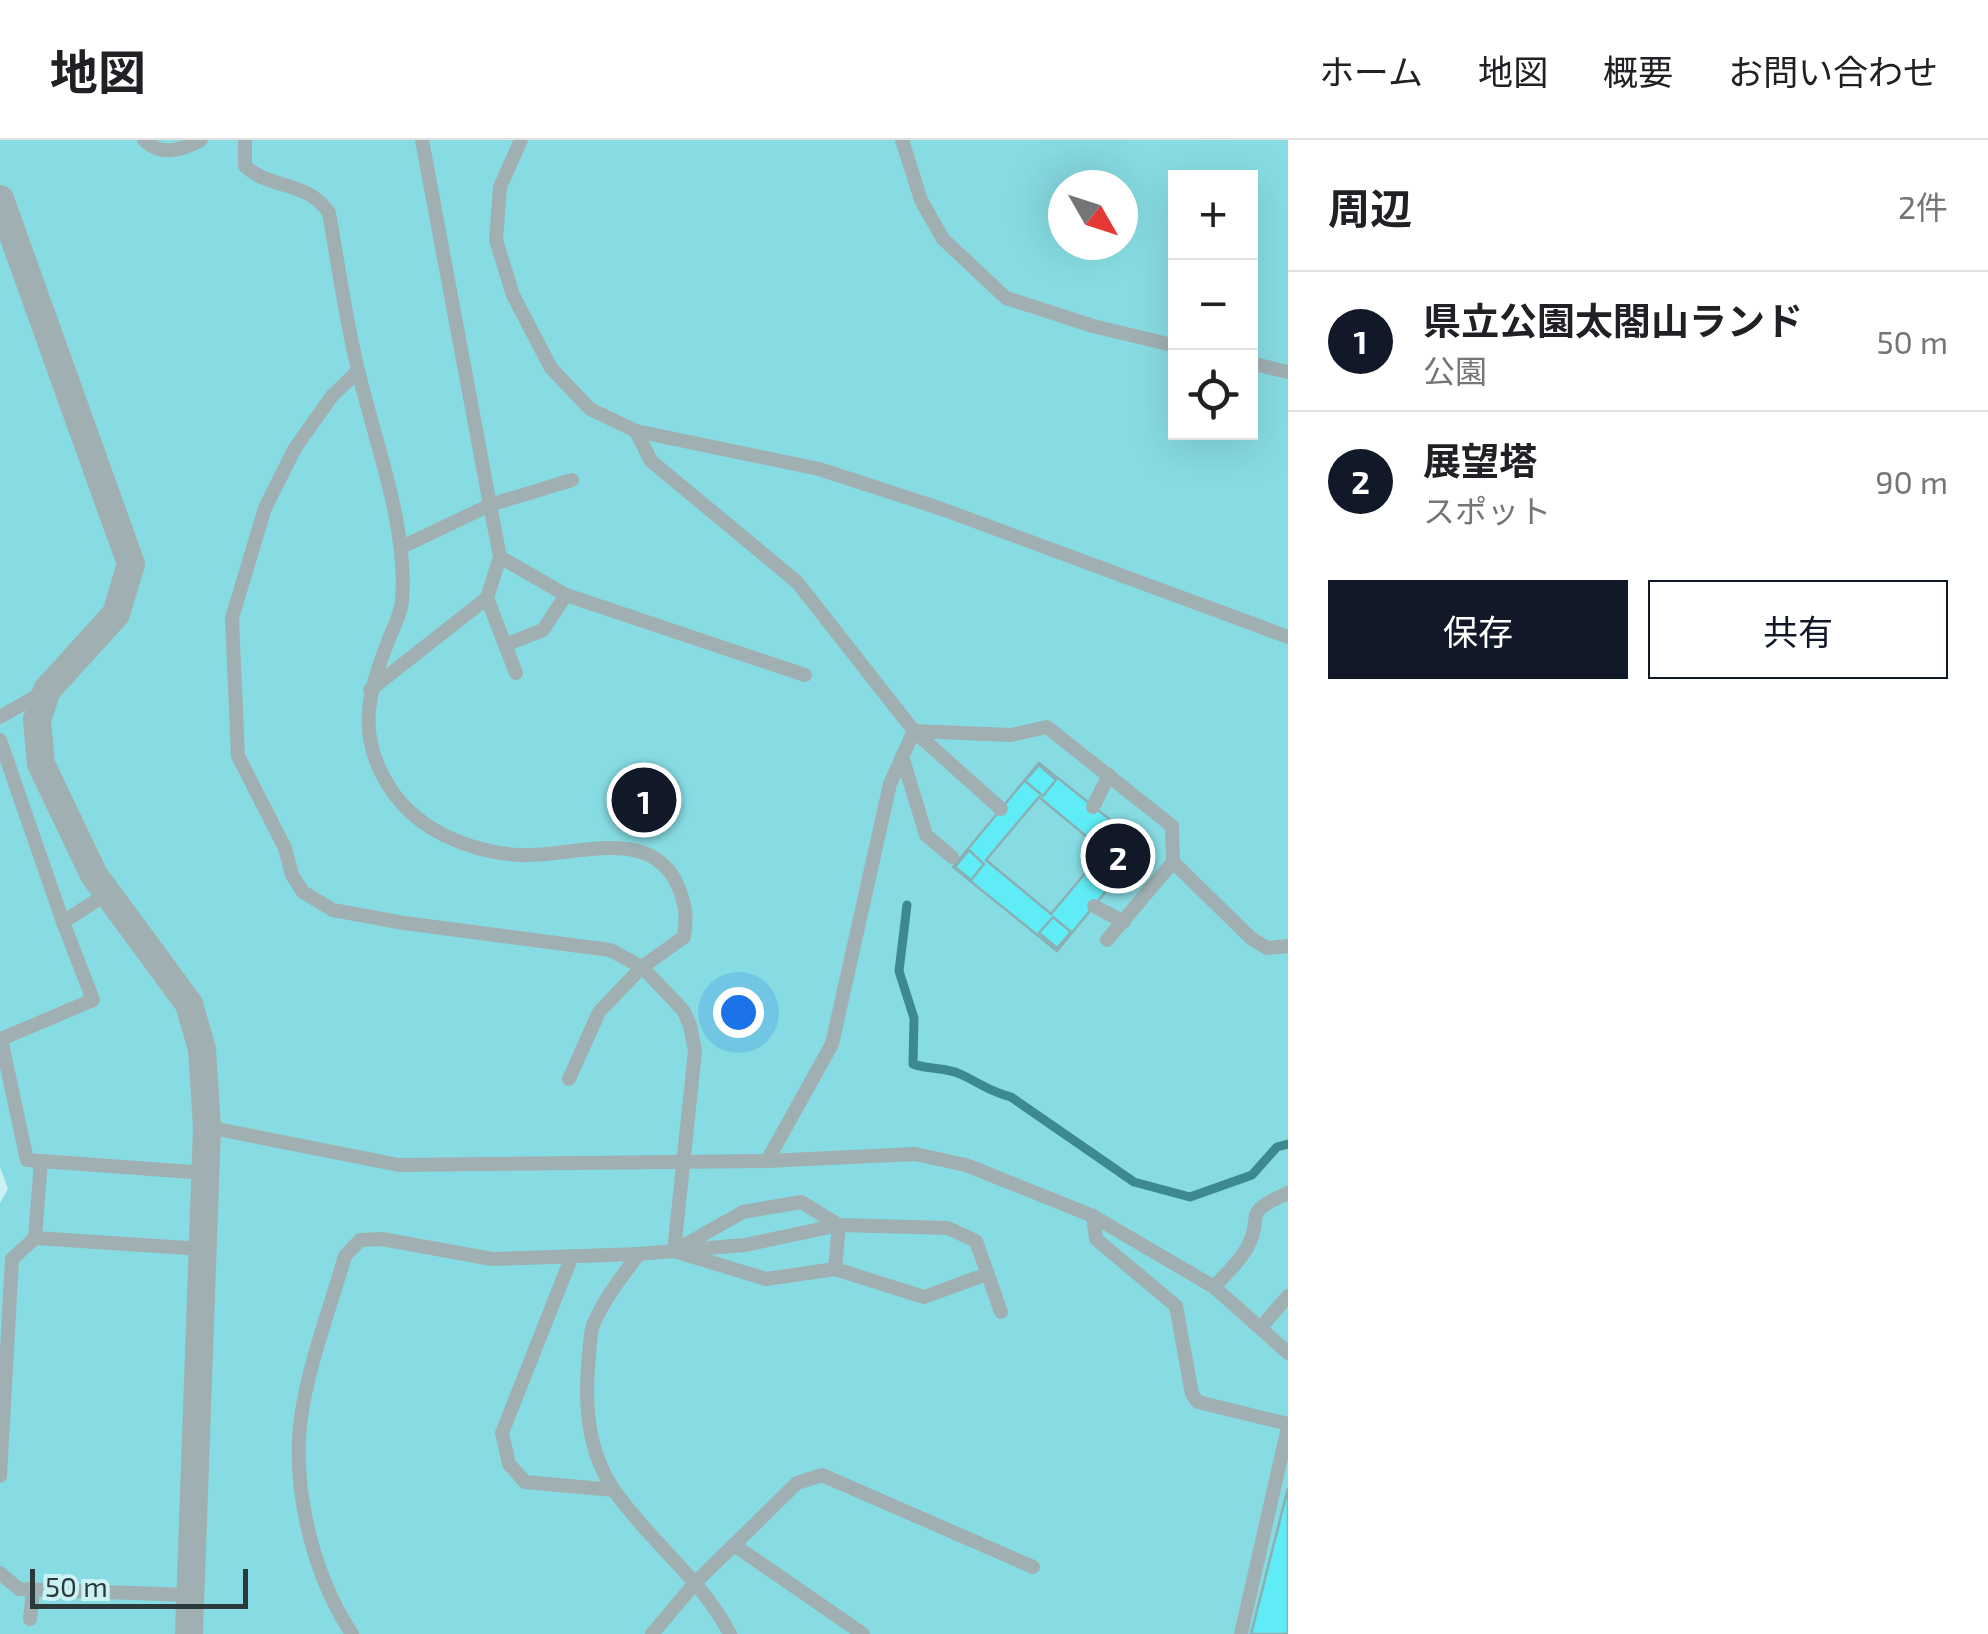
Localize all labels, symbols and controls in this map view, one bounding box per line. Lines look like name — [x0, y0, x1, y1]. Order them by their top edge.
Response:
text: 地図 — [50, 42, 146, 100]
text: ホーム — [1319, 50, 1423, 92]
text: 地図 — [1478, 50, 1548, 92]
text: 概要 — [1603, 50, 1673, 92]
text: お問い合わせ — [1728, 50, 1938, 92]
north arrow — [1048, 170, 1138, 260]
map controls — [1168, 170, 1258, 440]
button: + — [1168, 170, 1258, 260]
text: 周辺 — [1328, 182, 1412, 232]
text: 2件 — [1898, 187, 1948, 225]
button: − — [1168, 260, 1258, 350]
text: 県立公園太閤山ランド — [1423, 297, 1803, 343]
text: 1 — [1354, 322, 1367, 360]
text: 50 m — [1876, 322, 1948, 360]
button: locate — [1168, 350, 1258, 440]
text: 公園 — [1423, 351, 1487, 389]
text: 展望塔 — [1423, 437, 1537, 483]
text: 2 — [1351, 462, 1370, 500]
text: 90 m — [1875, 462, 1948, 500]
text: スポット — [1423, 491, 1551, 529]
button: 保存 — [1328, 580, 1628, 679]
button: 共有 — [1648, 580, 1948, 679]
pin: 1 — [612, 762, 676, 838]
pin: 2 — [1086, 818, 1150, 894]
your location — [713, 987, 764, 1038]
scale bar — [30, 1564, 248, 1608]
text: 50 m — [45, 1569, 108, 1603]

